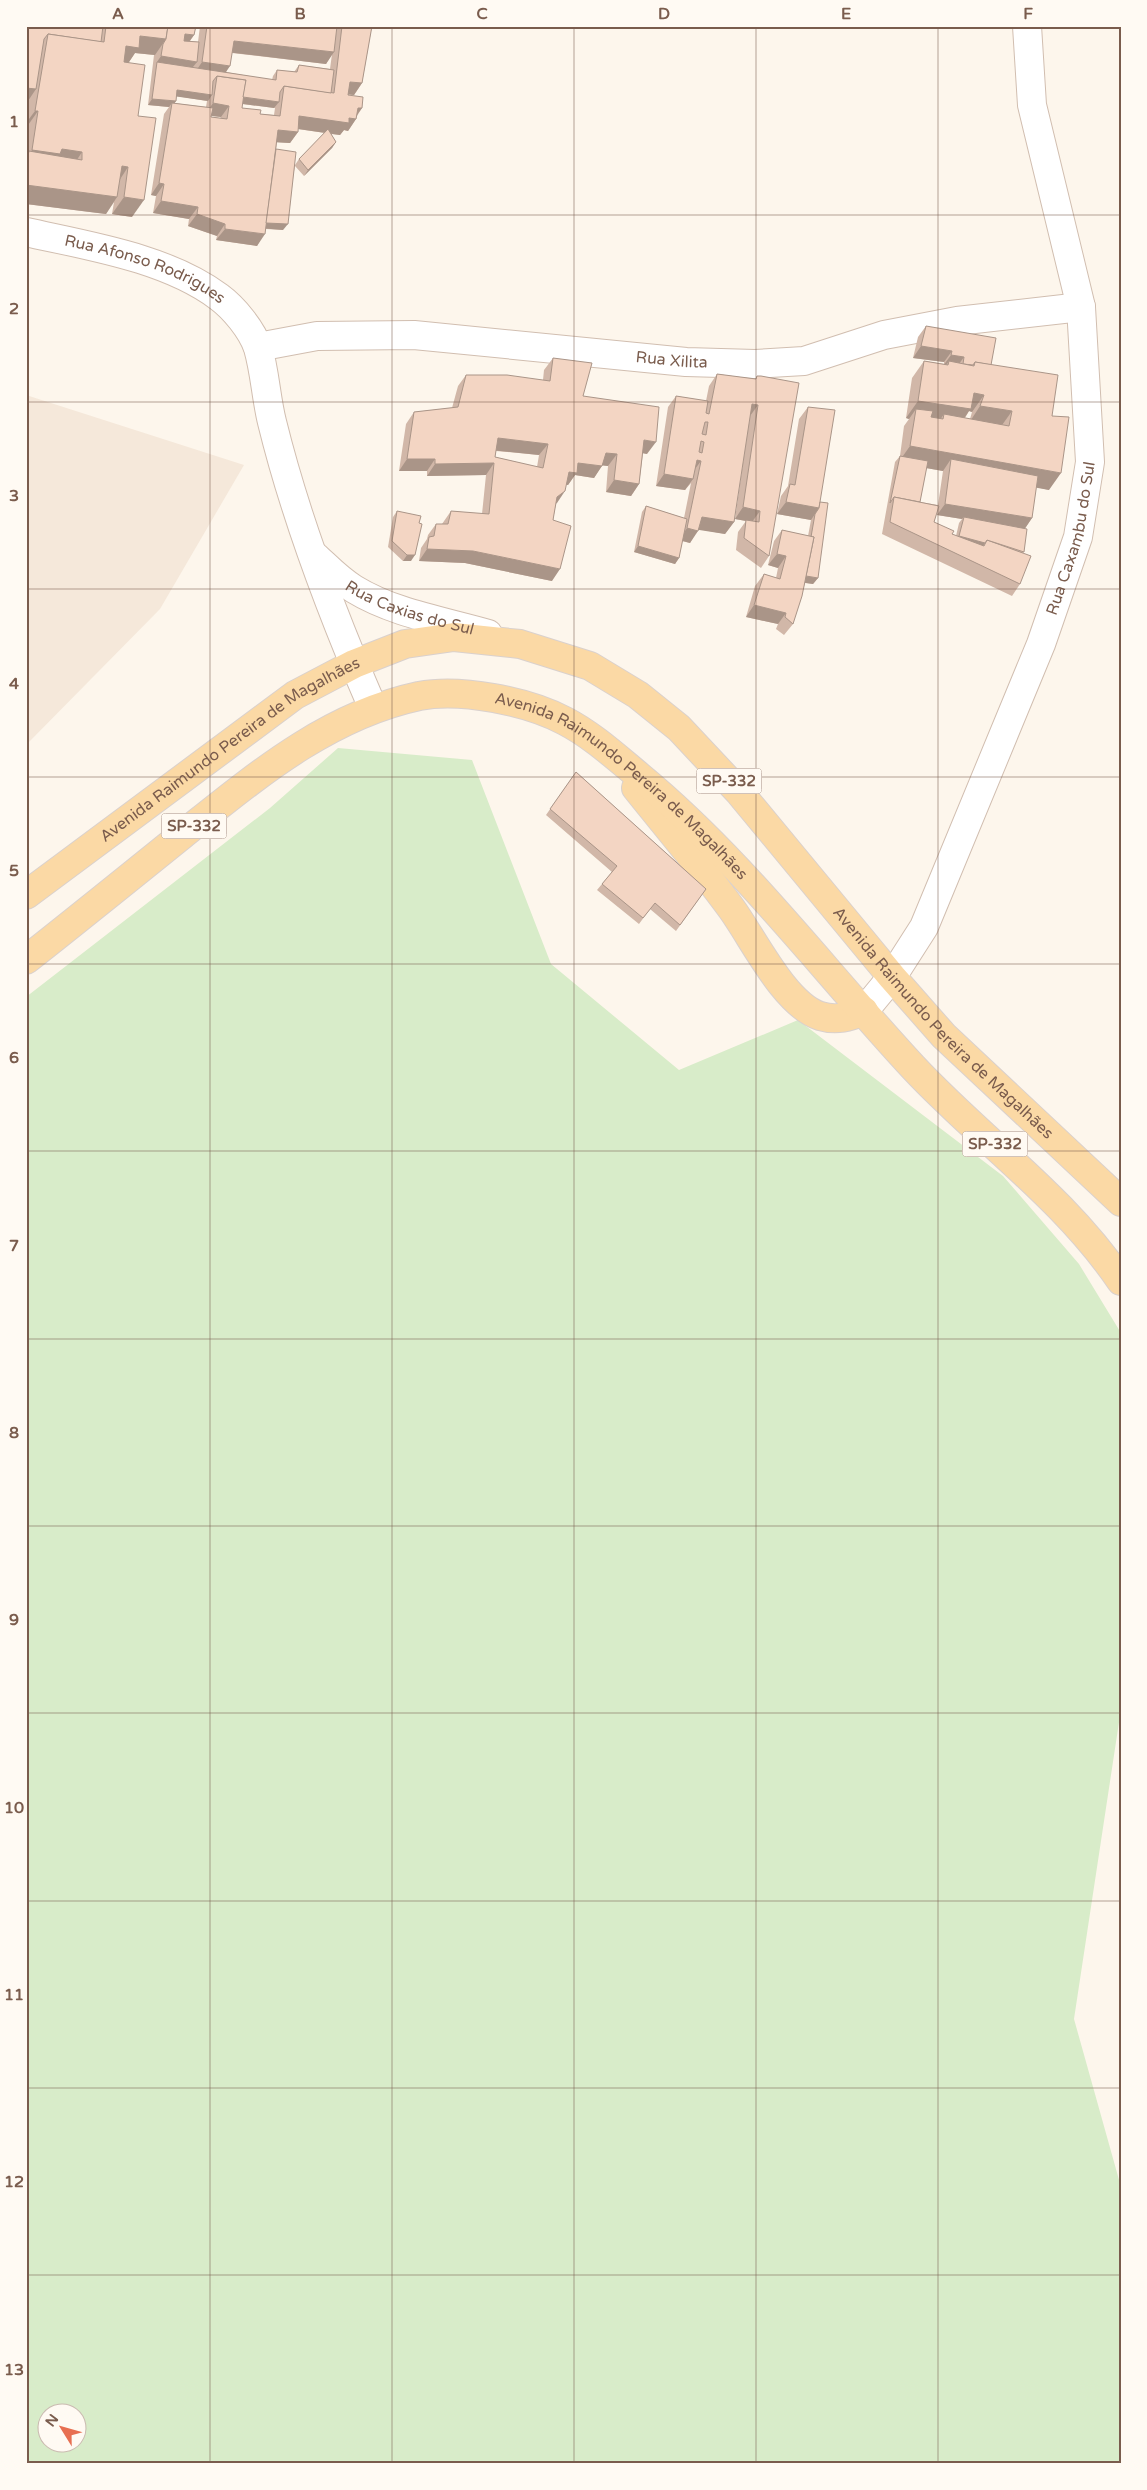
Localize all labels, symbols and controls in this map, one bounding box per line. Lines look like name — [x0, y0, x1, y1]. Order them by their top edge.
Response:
text: A — [112, 4, 124, 24]
text: B — [294, 4, 306, 24]
text: C — [476, 4, 488, 24]
text: D — [658, 4, 670, 24]
text: E — [841, 4, 851, 24]
text: F — [1023, 4, 1033, 24]
text: 1 — [9, 112, 19, 132]
street label: Rua Afonso Rodrigues — [63, 230, 229, 308]
text: 2 — [9, 299, 19, 319]
street label: Rua Xilita — [635, 347, 708, 373]
street label: Rua Caxambu do Sul — [1042, 460, 1100, 618]
text: 3 — [9, 486, 19, 506]
street label: Rua Caxias do Sul — [341, 576, 476, 640]
street label: Avenida Raimundo Pereira de Magalhães — [96, 653, 363, 847]
text: 4 — [9, 674, 19, 694]
street label: Avenida Raimundo Pereira de Magalhães — [493, 688, 752, 884]
road number: SP-332 — [696, 768, 762, 794]
road number: SP-332 — [162, 814, 226, 838]
text: 5 — [9, 861, 19, 881]
street label: Avenida Raimundo Pereira de Magalhães — [828, 903, 1058, 1143]
text: 6 — [9, 1048, 19, 1068]
road number: SP-332 — [962, 1132, 1028, 1156]
text: 7 — [9, 1236, 19, 1256]
text: 8 — [9, 1423, 19, 1443]
text: 9 — [9, 1610, 19, 1630]
text: 10 — [4, 1798, 24, 1818]
text: 11 — [4, 1985, 24, 2005]
text: 12 — [4, 2172, 24, 2192]
text: 13 — [4, 2360, 24, 2380]
north arrow — [38, 2402, 88, 2452]
text: N — [42, 2411, 62, 2430]

